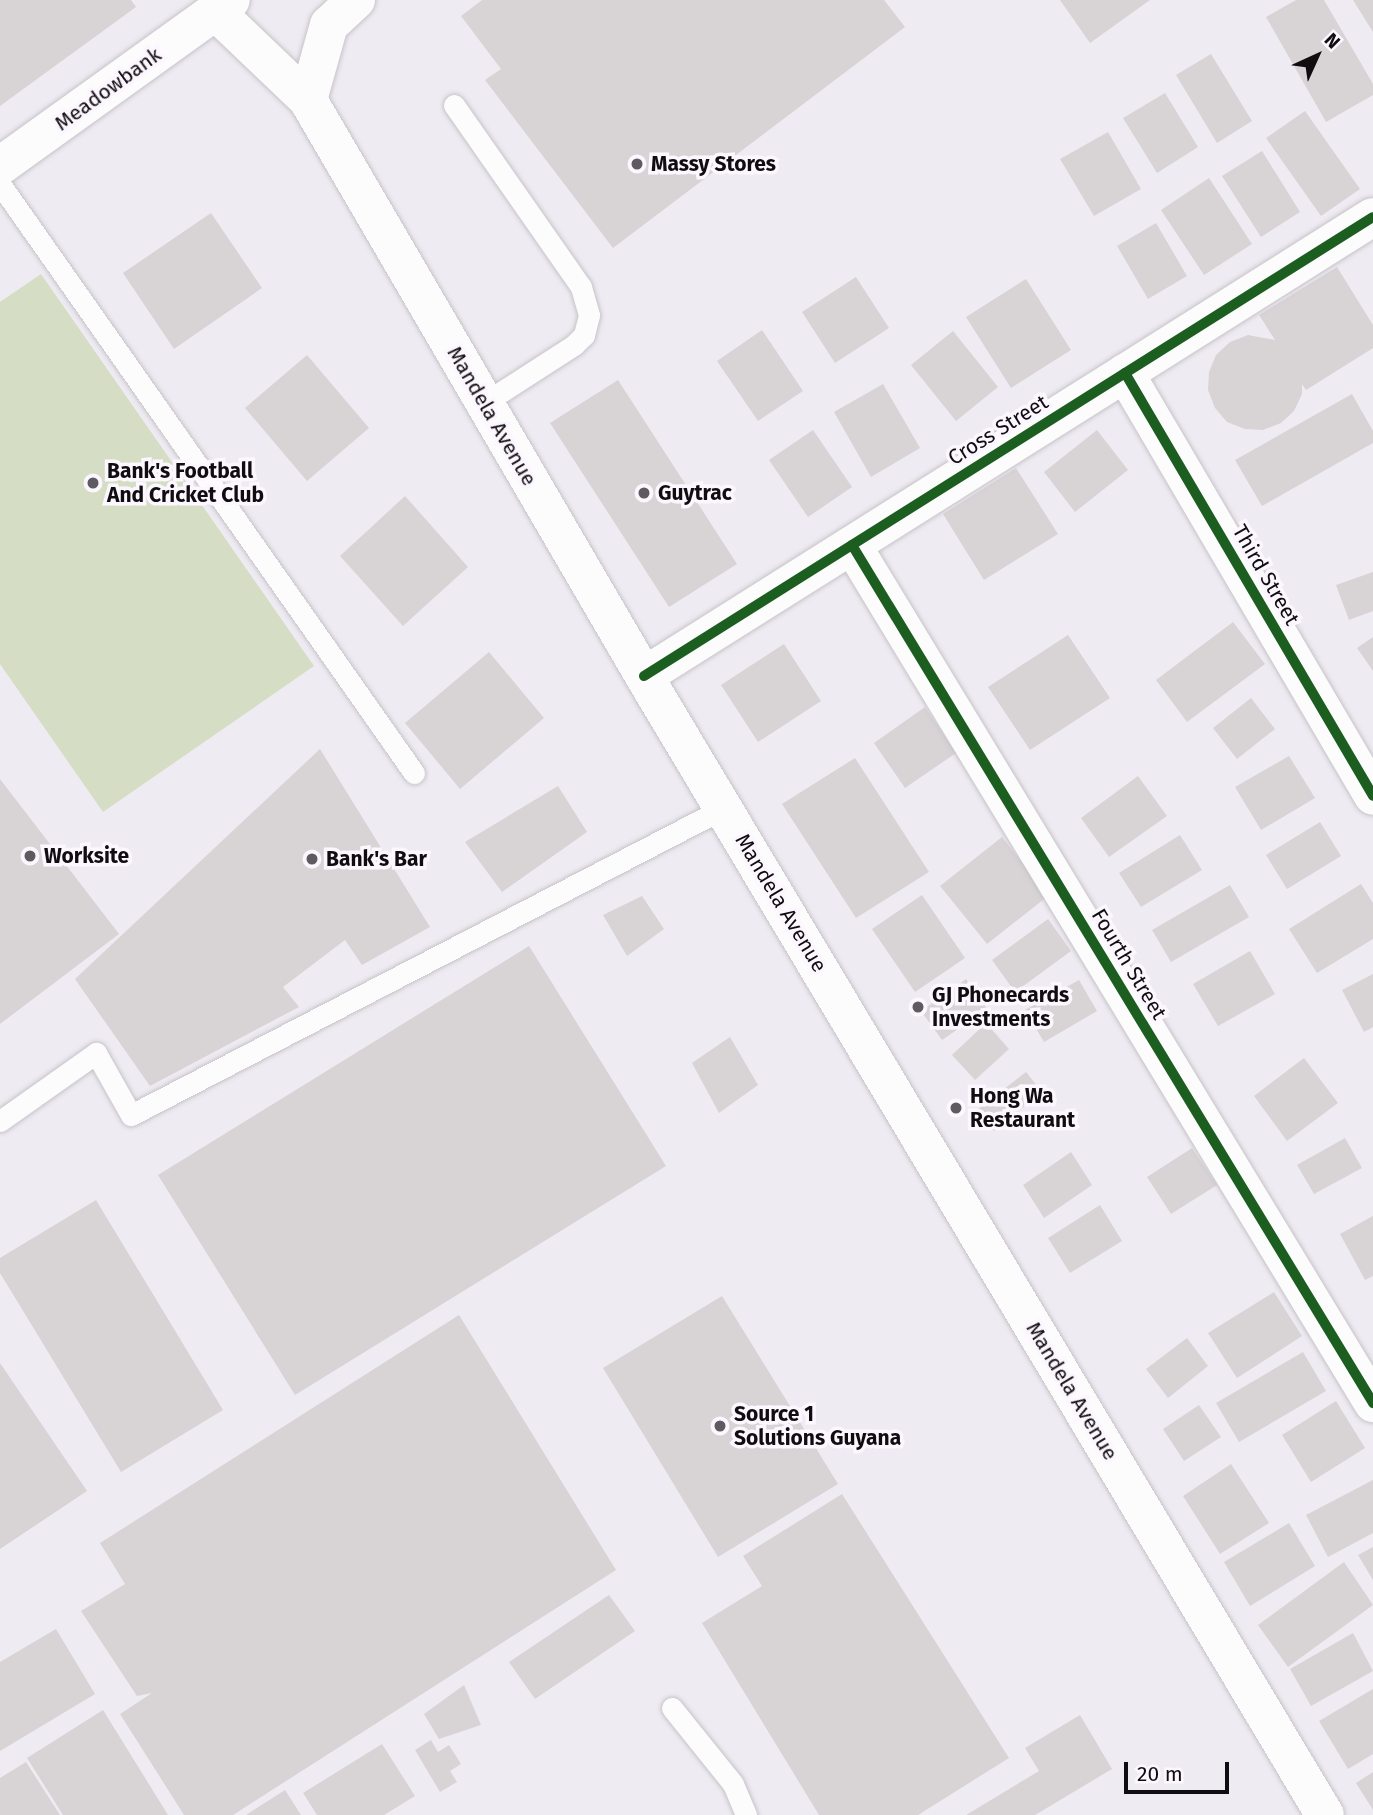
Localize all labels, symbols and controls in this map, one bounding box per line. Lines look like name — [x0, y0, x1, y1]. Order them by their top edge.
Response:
north arrow — [1282, 21, 1352, 91]
text: N — [1320, 28, 1345, 53]
street label: Meadowbank — [50, 42, 166, 136]
place label: Massy Stores — [651, 151, 776, 177]
marker: Massy Stores — [629, 156, 645, 172]
street label: Mandela Avenue — [442, 342, 542, 490]
street label: Cross Street — [943, 389, 1053, 471]
place label: Bank's Football And Cricket Club — [107, 458, 264, 508]
marker: Bank's Football And Cricket Club — [85, 475, 101, 491]
place label: Guytrac — [658, 480, 732, 506]
marker: Guytrac — [636, 485, 652, 501]
street label: Third Street — [1227, 520, 1305, 630]
street label: Mandela Avenue — [730, 829, 832, 977]
place label: Worksite — [44, 843, 129, 869]
place label: Bank's Bar — [326, 846, 427, 872]
marker: Worksite — [22, 848, 38, 864]
marker: Bank's Bar — [304, 851, 320, 867]
street label: Fourth Street — [1086, 904, 1172, 1024]
place label: GJ Phonecards Investments — [932, 982, 1069, 1032]
marker: GJ Phonecards Investments — [910, 999, 926, 1015]
place label: Hong Wa Restaurant — [970, 1083, 1075, 1133]
marker: Hong Wa Restaurant — [948, 1100, 964, 1116]
street label: Mandela Avenue — [1021, 1317, 1123, 1465]
place label: Source 1 Solutions Guyana — [734, 1401, 901, 1451]
marker: Source 1 Solutions Guyana — [712, 1418, 728, 1434]
scale bar — [1128, 1748, 1233, 1792]
text: 20 m — [1137, 1761, 1183, 1787]

